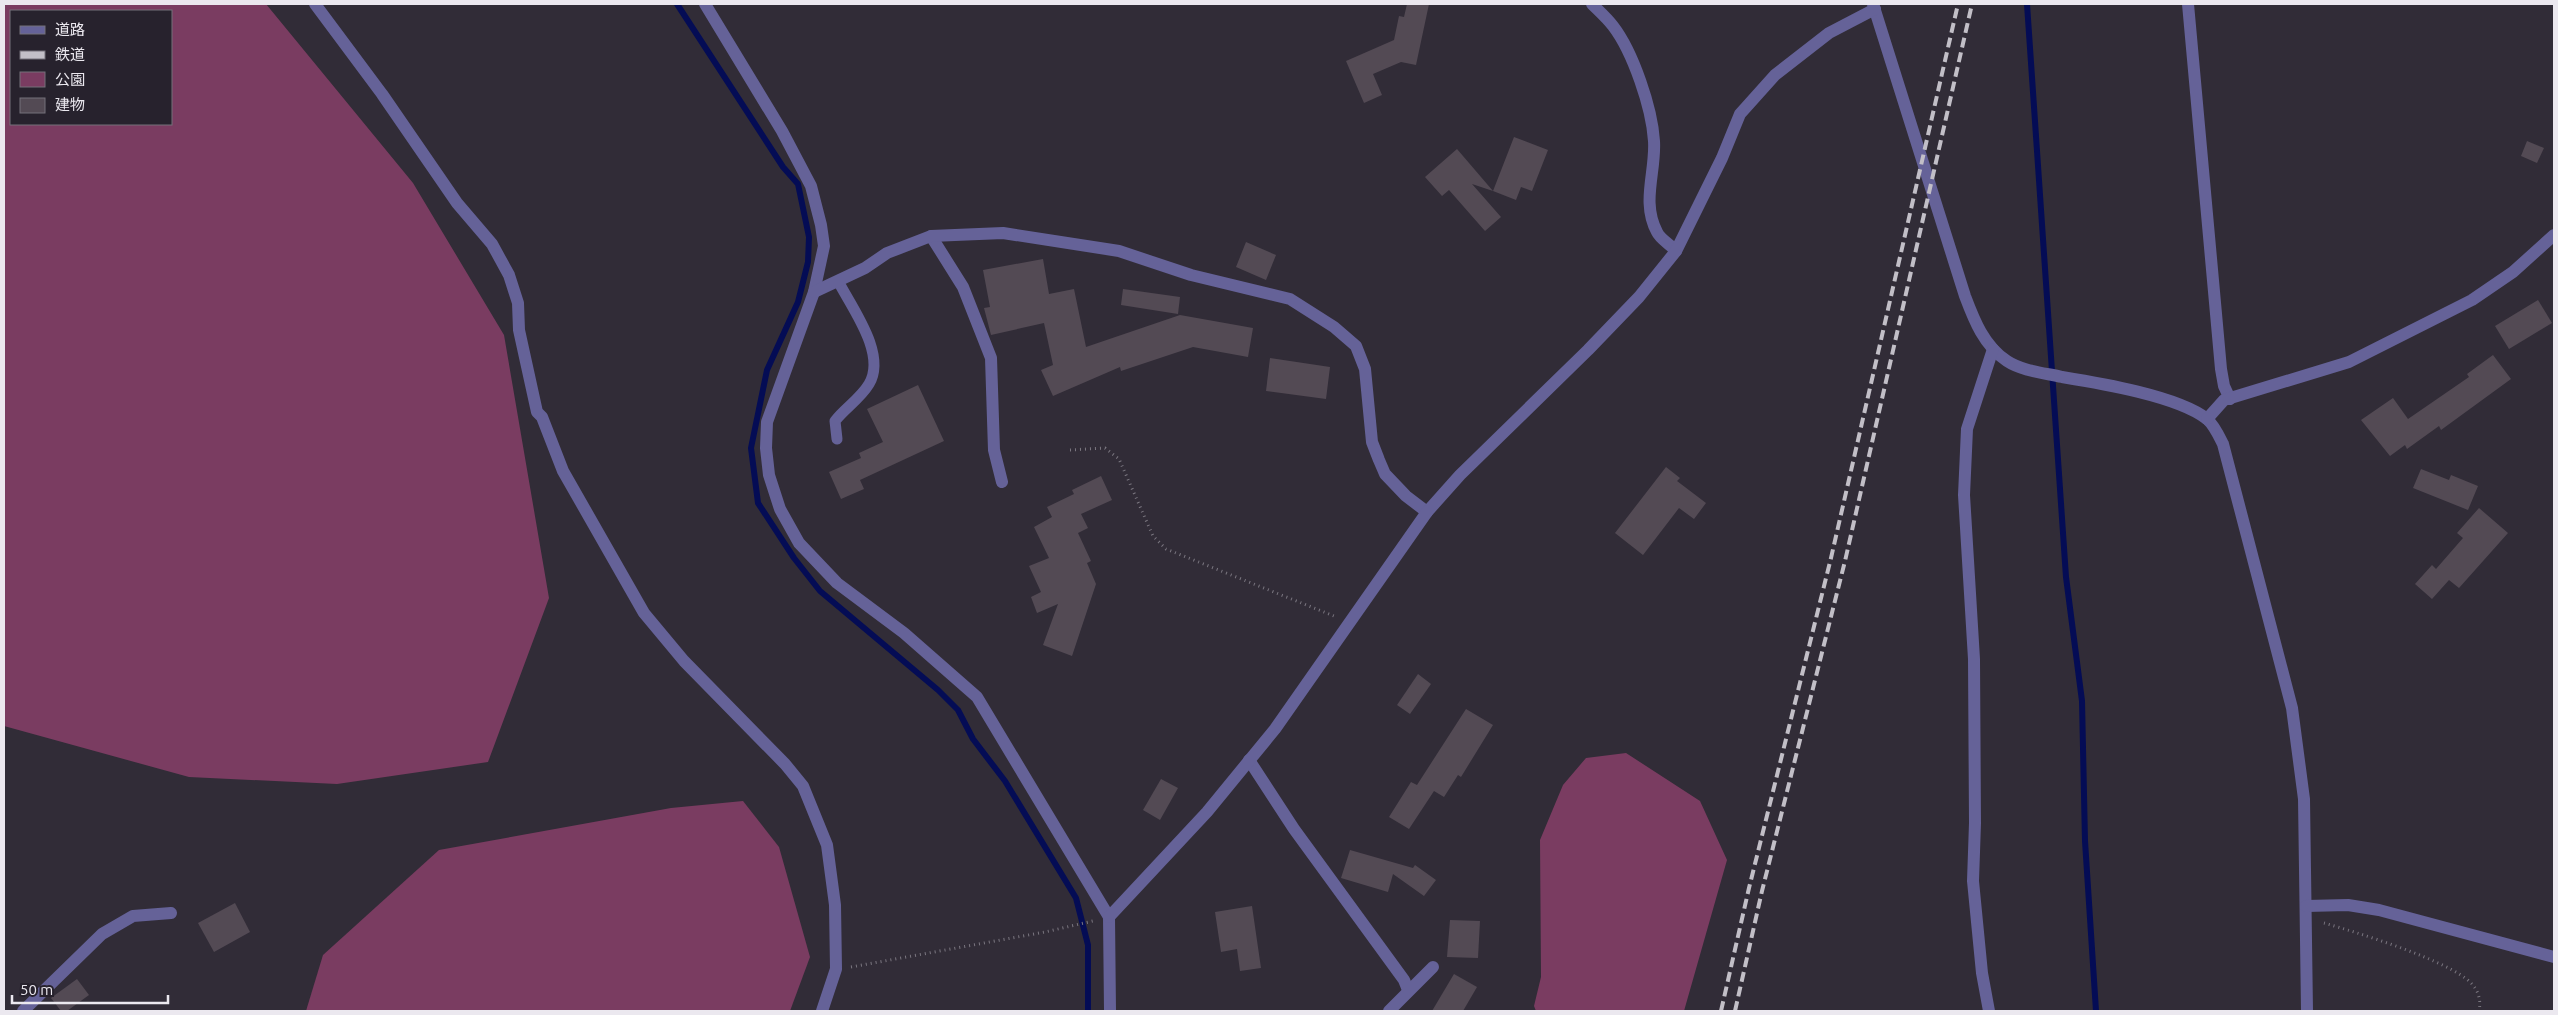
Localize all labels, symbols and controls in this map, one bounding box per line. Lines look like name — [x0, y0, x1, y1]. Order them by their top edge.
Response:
legend — [10, 10, 172, 125]
text: 道路 — [55, 21, 85, 38]
text: 鉄道 — [55, 46, 85, 63]
text: 公園 — [55, 71, 85, 88]
text: 建物 — [55, 96, 85, 113]
scale bar — [12, 972, 169, 1004]
text: 50 m — [20, 981, 53, 998]

